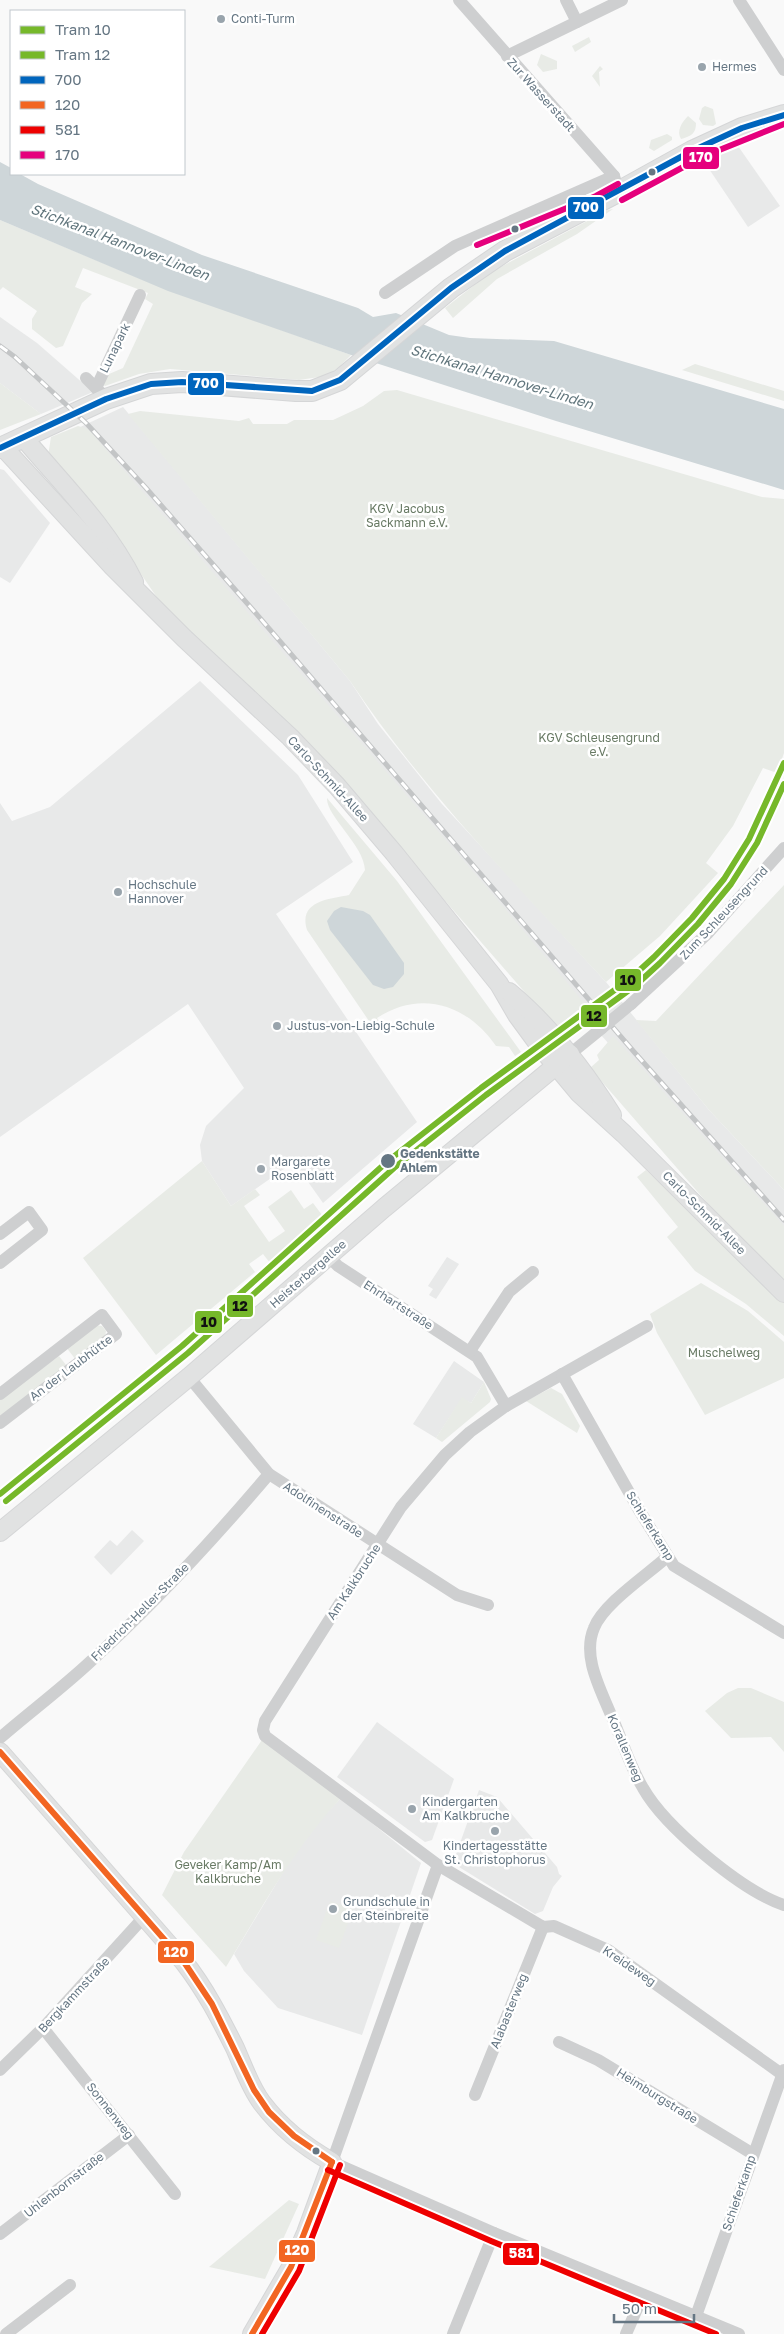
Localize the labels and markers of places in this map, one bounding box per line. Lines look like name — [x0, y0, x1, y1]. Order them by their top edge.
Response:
place label: Conti-Turm — [231, 11, 295, 26]
marker: Conti-Turm — [215, 13, 227, 25]
place label: Hermes — [712, 59, 757, 74]
marker: Hermes — [696, 61, 708, 73]
unlabelled marker — [647, 167, 657, 177]
unlabelled marker — [510, 224, 520, 234]
place label: Hochschule Hannover — [128, 877, 197, 906]
marker: Hochschule Hannover — [112, 886, 124, 898]
place label: Justus-von-Liebig-Schule — [287, 1018, 435, 1033]
marker: Justus-von-Liebig-Schule — [271, 1020, 283, 1032]
place label: Gedenkstätte Ahlem — [400, 1146, 480, 1175]
marker: Gedenkstätte Ahlem — [379, 1152, 397, 1170]
place label: Margarete Rosenblatt — [271, 1154, 335, 1183]
marker: Margarete Rosenblatt — [255, 1163, 267, 1175]
place label: Kindergarten Am Kalkbruche — [422, 1794, 509, 1823]
marker: Kindergarten Am Kalkbruche — [406, 1803, 418, 1815]
marker: Kindertagesstätte St. Christophorus — [489, 1825, 501, 1837]
place label: Kindertagesstätte St. Christophorus — [443, 1838, 547, 1867]
place label: Grundschule in der Steinbreite — [343, 1894, 430, 1923]
marker: Grundschule in der Steinbreite — [327, 1903, 339, 1915]
unlabelled marker — [311, 2146, 321, 2156]

